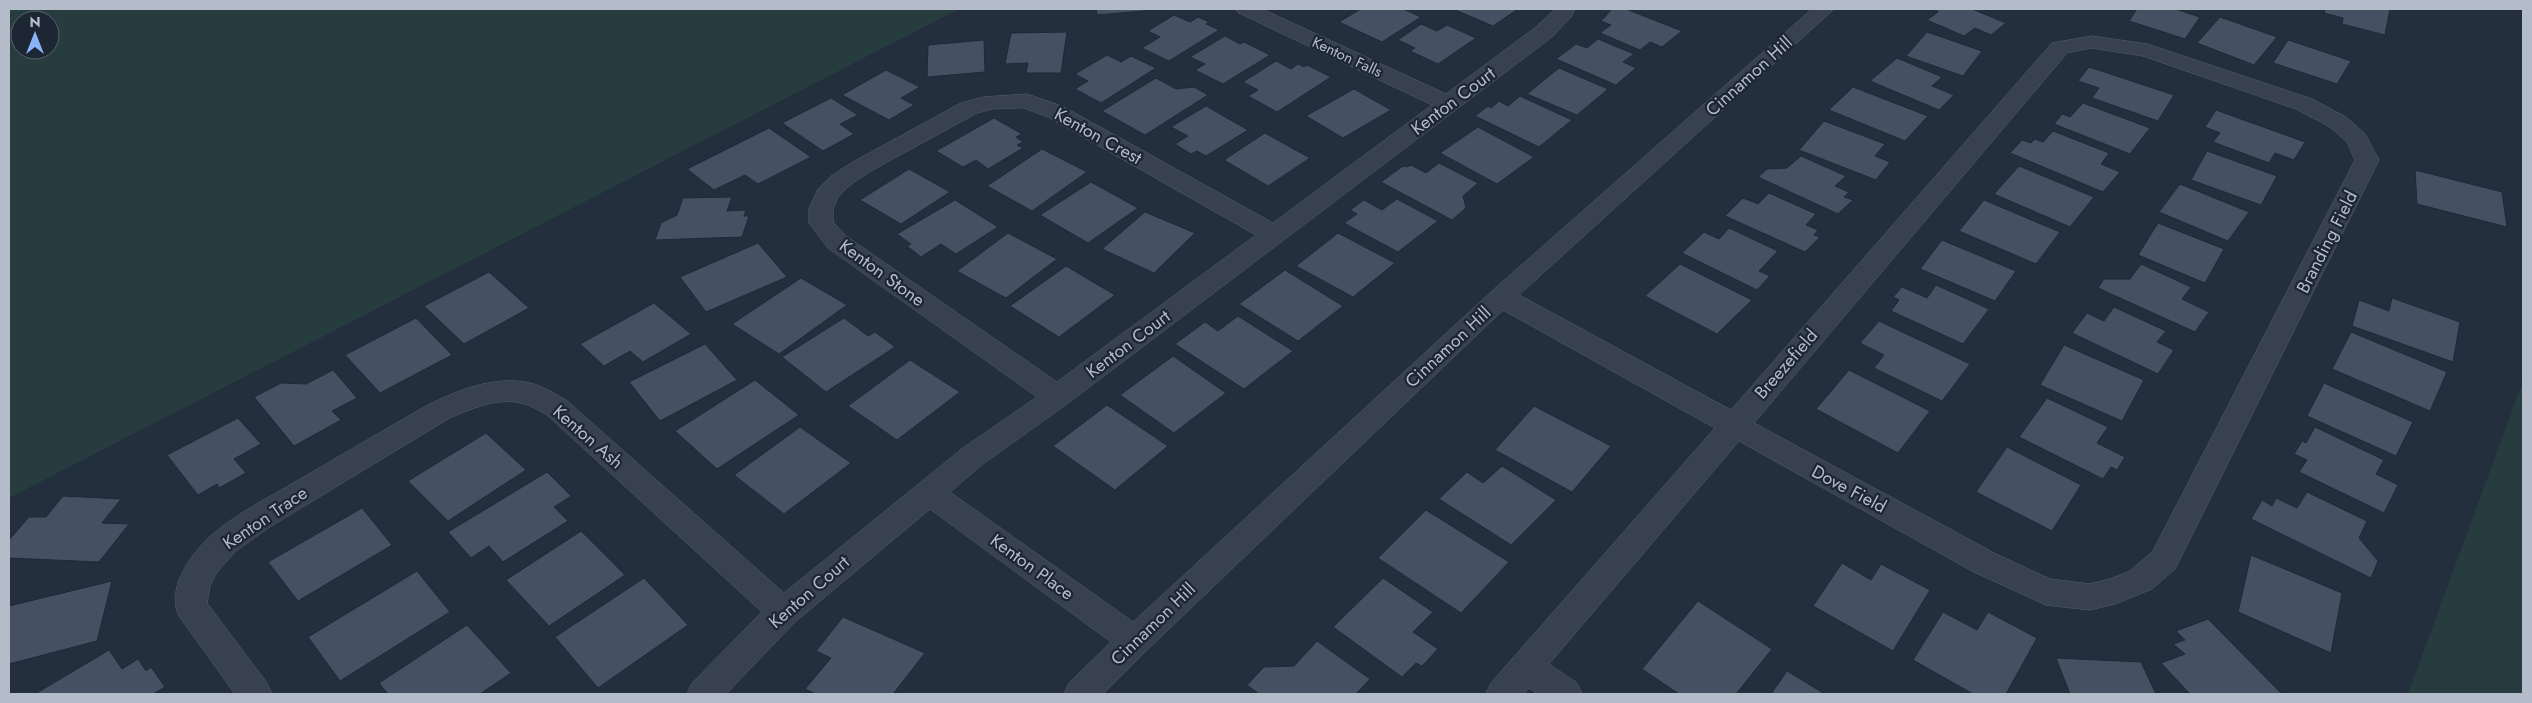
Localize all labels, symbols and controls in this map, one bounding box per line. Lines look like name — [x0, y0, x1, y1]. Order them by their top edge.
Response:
north arrow — [10, 10, 60, 60]
text: N — [29, 12, 41, 32]
street label: Cinnamon Hill — [1700, 30, 1798, 122]
street label: Kenton Falls — [1308, 31, 1386, 83]
street label: Kenton Court — [1405, 60, 1501, 141]
street label: Kenton Crest — [1050, 101, 1147, 171]
street label: Branding Field — [2290, 186, 2364, 298]
street label: Kenton Stone — [834, 233, 930, 313]
street label: Cinnamon Hill — [1399, 300, 1497, 394]
street label: Kenton Court — [1080, 303, 1176, 384]
street label: Breezefield — [1748, 323, 1824, 405]
street label: Kenton Ash — [547, 399, 629, 475]
street label: Dove Field — [1807, 458, 1891, 520]
street label: Kenton Trace — [218, 480, 312, 556]
street label: Kenton Place — [985, 528, 1079, 606]
street label: Kenton Court — [763, 549, 856, 634]
street label: Cinnamon Hill — [1105, 577, 1201, 671]

